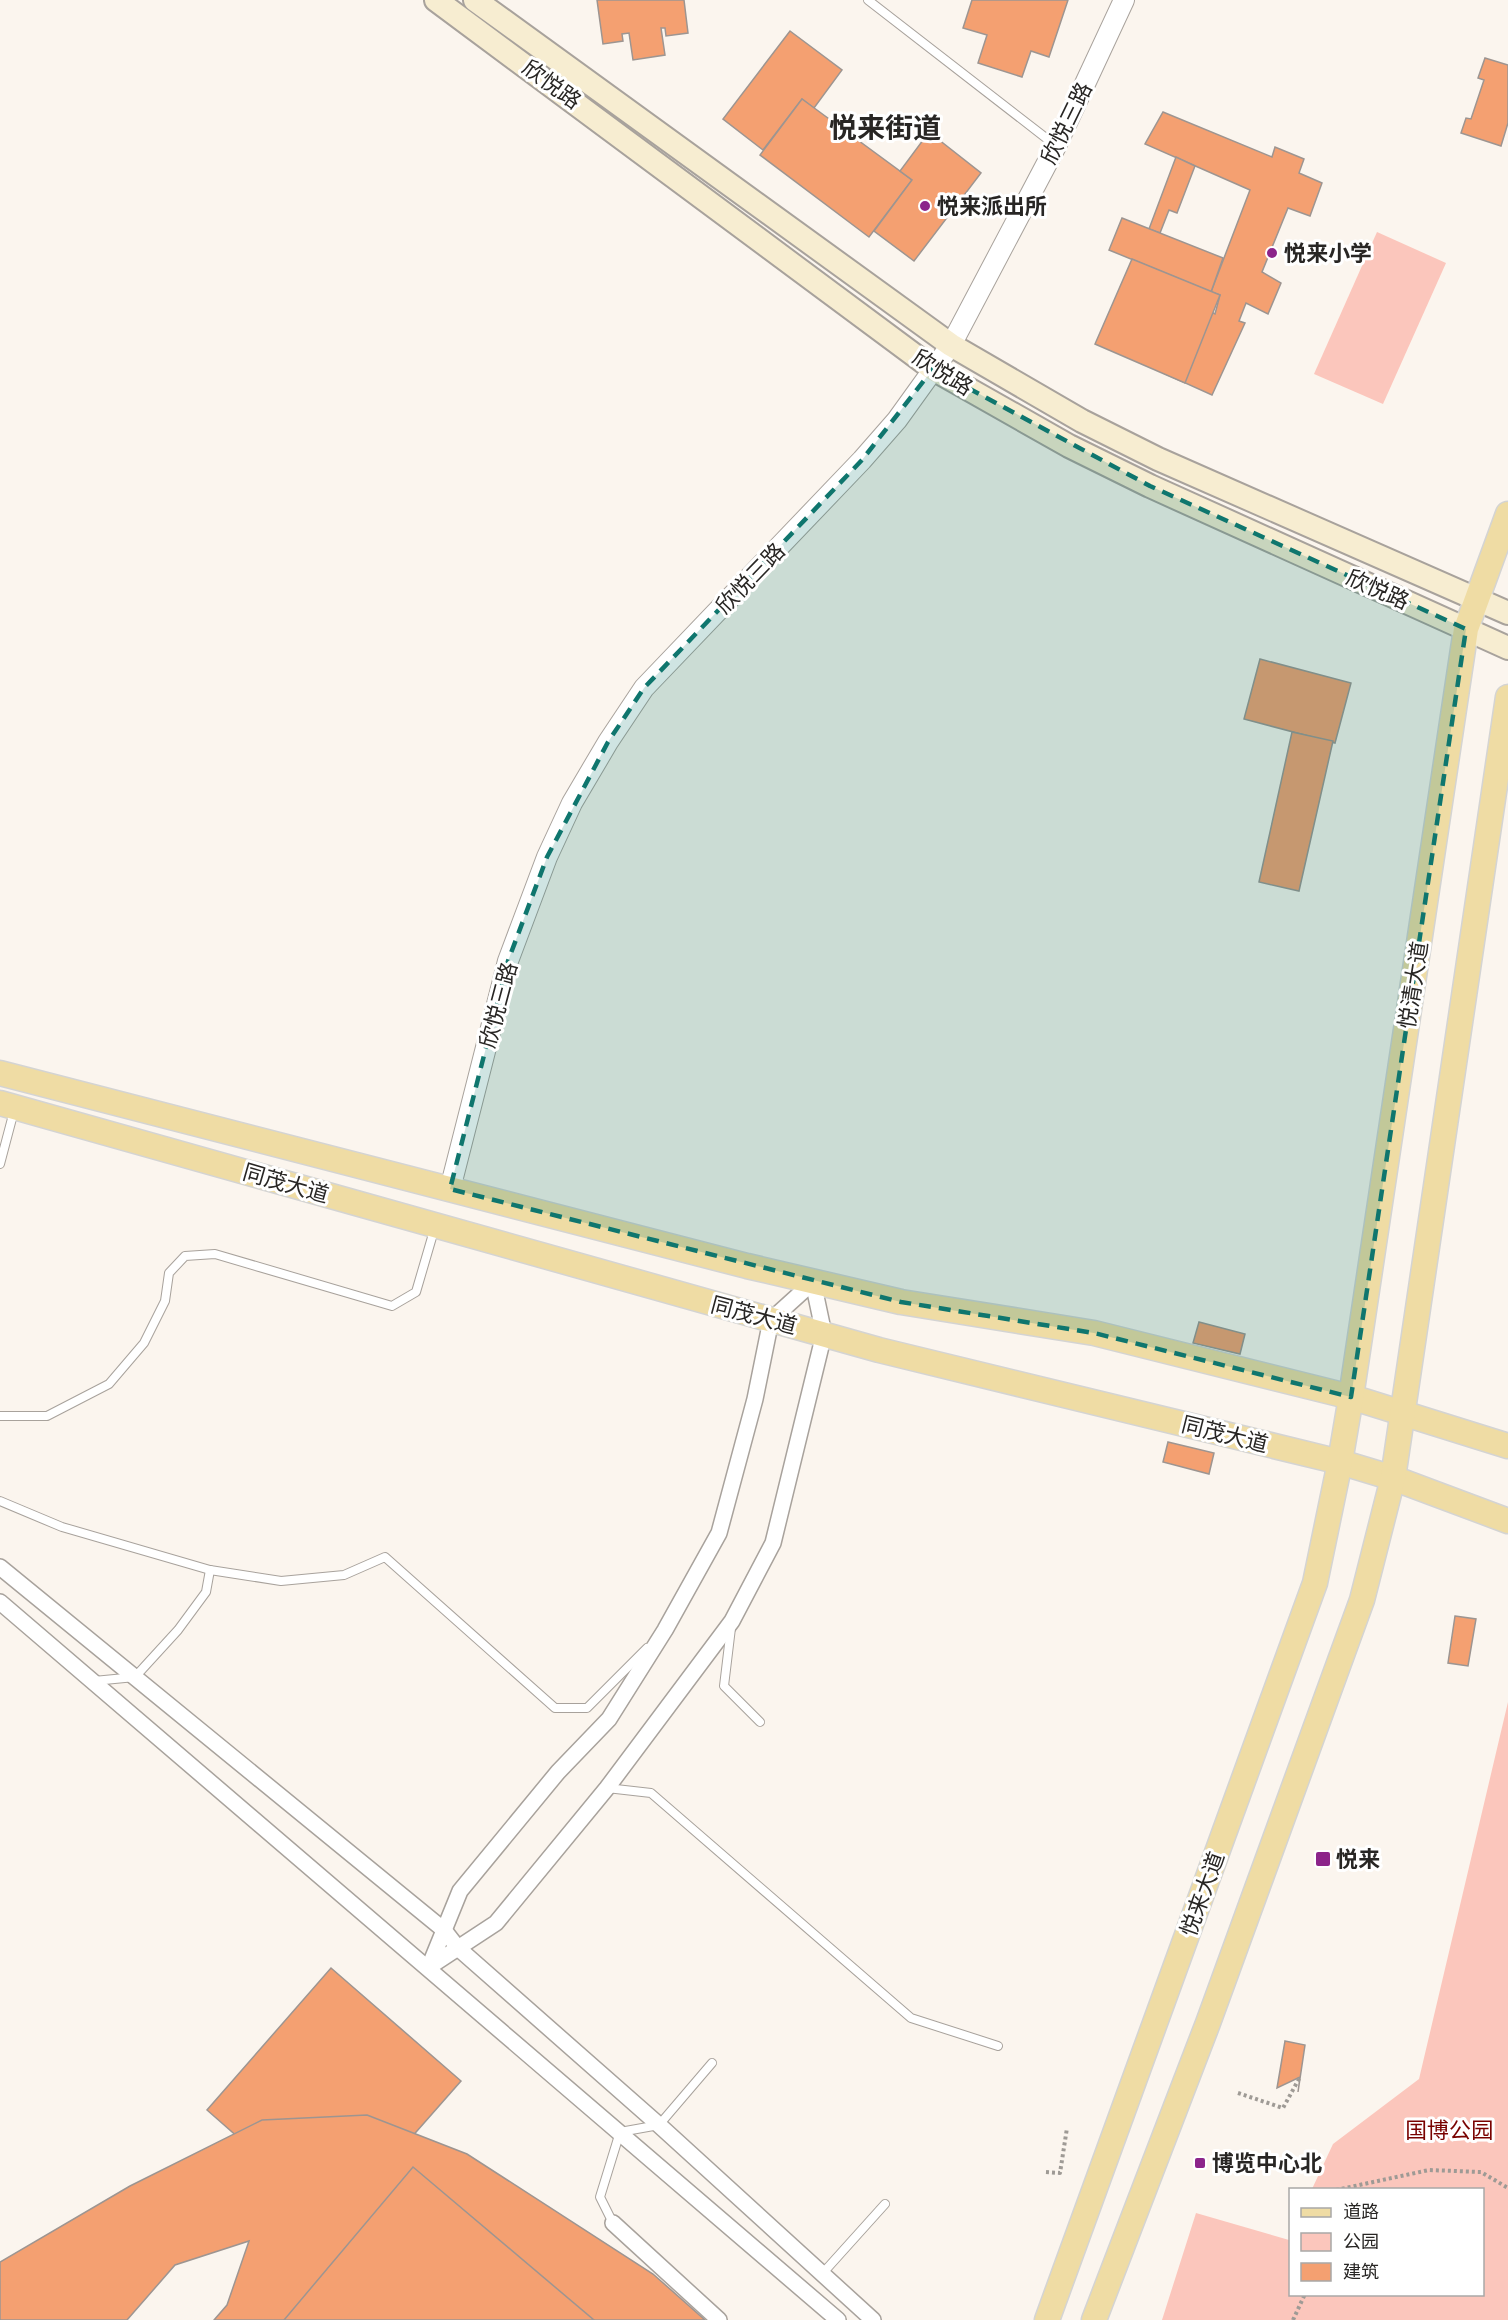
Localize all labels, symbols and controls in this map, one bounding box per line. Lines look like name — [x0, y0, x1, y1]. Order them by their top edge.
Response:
street label: 欣悦路 — [517, 53, 587, 115]
street label: 欣悦三路 — [1034, 77, 1098, 169]
district label: 悦来街道 — [829, 109, 941, 146]
place label: 悦来派出所 — [937, 192, 1047, 220]
marker: 悦来派出所 — [918, 199, 932, 213]
place label: 悦来小学 — [1284, 239, 1372, 267]
marker: 悦来小学 — [1265, 246, 1279, 260]
street label: 欣悦路 — [908, 343, 978, 401]
street label: 欣悦三路 — [709, 537, 791, 619]
street label: 欣悦路 — [1342, 563, 1414, 615]
street label: 悦清大道 — [1392, 939, 1434, 1031]
street label: 欣悦三路 — [473, 959, 523, 1051]
street label: 同茂大道 — [240, 1157, 332, 1209]
street label: 同茂大道 — [708, 1290, 800, 1340]
street label: 同茂大道 — [1179, 1410, 1271, 1458]
place label: 悦来 — [1336, 1845, 1380, 1873]
street label: 悦来大道 — [1174, 1848, 1230, 1940]
marker: 悦来 — [1314, 1850, 1332, 1868]
park label: 国博公园 — [1405, 2116, 1493, 2144]
place label: 博览中心北 — [1212, 2149, 1322, 2177]
marker: 博览中心北 — [1193, 2156, 1207, 2170]
legend — [1289, 2188, 1484, 2296]
text: 道路 — [1343, 2200, 1379, 2223]
text: 公园 — [1343, 2230, 1379, 2253]
text: 建筑 — [1343, 2260, 1379, 2283]

